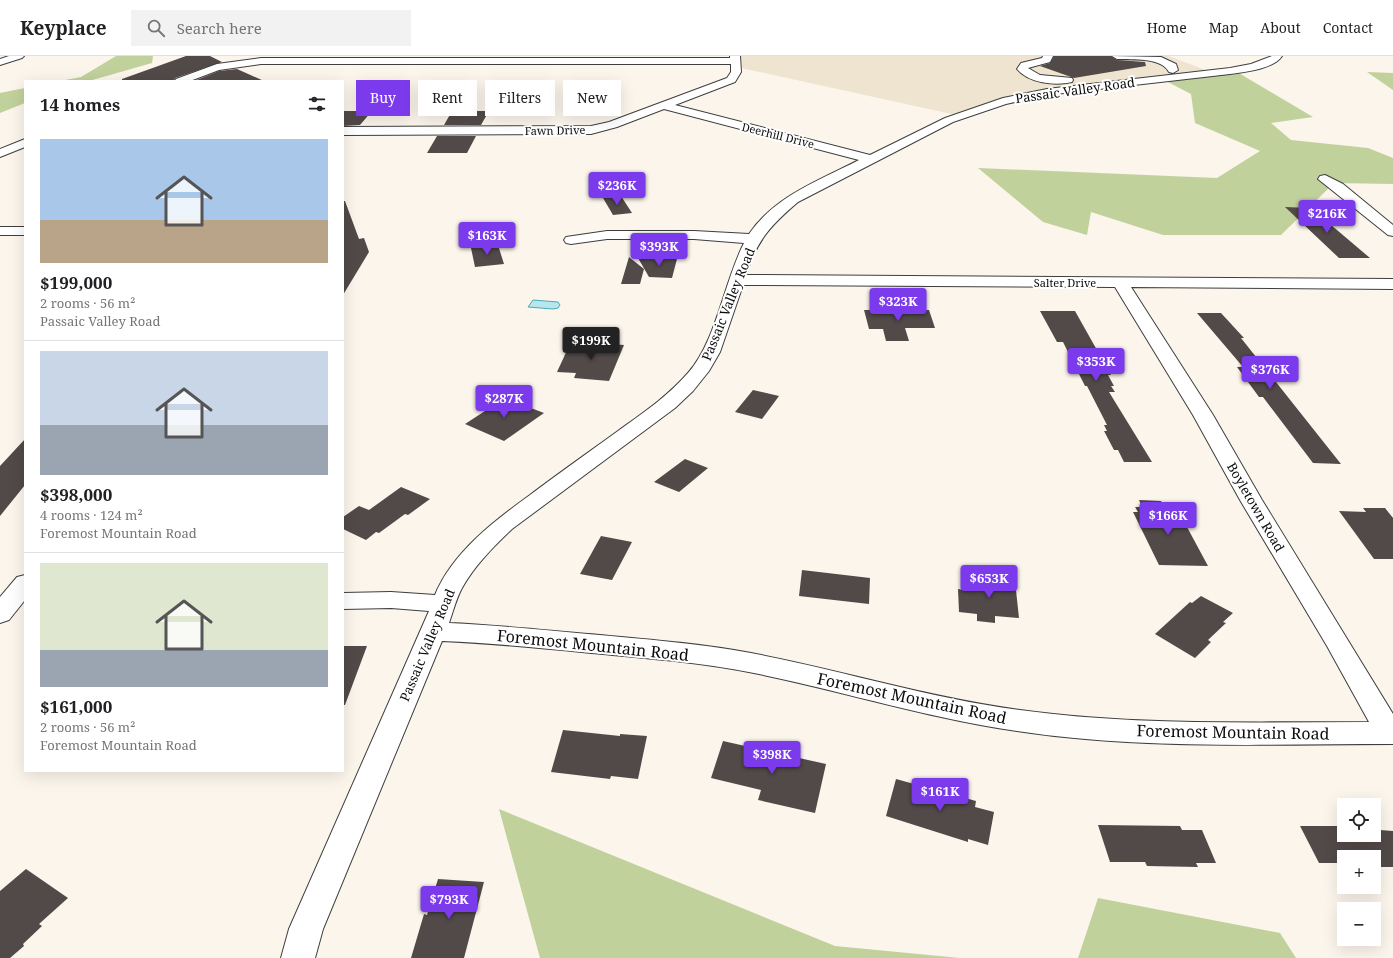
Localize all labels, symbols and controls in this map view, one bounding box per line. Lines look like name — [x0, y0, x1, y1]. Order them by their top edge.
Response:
search box — [131, 10, 411, 46]
text: Keyplace — [20, 15, 107, 41]
icon: search — [145, 17, 167, 39]
text: Search here — [177, 18, 262, 38]
text: Home — [1147, 18, 1187, 37]
text: Map — [1209, 18, 1238, 37]
text: About — [1260, 18, 1301, 37]
text: Contact — [1323, 18, 1373, 37]
street label: Passaic Valley Road — [1014, 73, 1136, 107]
chip: Buy — [356, 80, 410, 116]
chip: Rent — [418, 80, 477, 116]
chip: Filters — [485, 80, 555, 116]
chip: New — [563, 80, 621, 116]
text: 14 homes — [40, 93, 120, 116]
icon: filters — [306, 93, 328, 115]
street label: Deerhill Drive — [740, 119, 816, 151]
street label: Fawn Drive — [525, 122, 586, 138]
icon: home — [148, 165, 220, 237]
pin: $236K — [589, 172, 645, 206]
text: $236K — [598, 176, 636, 194]
pin: $216K — [1299, 200, 1355, 234]
text: $216K — [1308, 204, 1346, 222]
pin: $163K — [459, 222, 515, 256]
text: $163K — [468, 226, 506, 244]
pin: $393K — [631, 233, 687, 267]
text: $393K — [640, 237, 678, 255]
street label: Passaic Valley Road — [697, 245, 759, 363]
text: $199,000 — [40, 271, 112, 294]
street label: Salter Drive — [1034, 275, 1096, 290]
pin: $323K — [870, 288, 926, 322]
text: $323K — [879, 292, 917, 310]
text: 2 rooms · 56 m² — [40, 294, 135, 312]
text: Passaic Valley Road — [40, 312, 161, 330]
pin: $199K — [563, 327, 619, 361]
text: $199K — [572, 331, 610, 349]
pin: $353K — [1068, 348, 1124, 382]
text: $353K — [1077, 352, 1115, 370]
pin: $376K — [1242, 356, 1298, 390]
text: $376K — [1251, 360, 1289, 378]
icon: home — [148, 377, 220, 449]
pin: $287K — [476, 385, 532, 419]
text: $287K — [485, 389, 523, 407]
street label: Boyletown Road — [1223, 459, 1289, 555]
text: $398,000 — [40, 483, 112, 506]
pin: $166K — [1140, 502, 1196, 536]
text: 4 rooms · 124 m² — [40, 506, 143, 524]
text: $166K — [1149, 506, 1187, 524]
text: Foremost Mountain Road — [40, 524, 197, 542]
pin: $653K — [961, 565, 1017, 599]
text: $653K — [970, 569, 1008, 587]
street label: Passaic Valley Road — [395, 586, 459, 704]
icon: home — [148, 589, 220, 661]
street label: Foremost Mountain Road — [496, 624, 690, 666]
street label: Foremost Mountain Road — [815, 667, 1009, 729]
text: $161,000 — [40, 695, 112, 718]
text: 2 rooms · 56 m² — [40, 718, 135, 736]
street label: Foremost Mountain Road — [1136, 719, 1330, 745]
text: Foremost Mountain Road — [40, 736, 197, 754]
pin: $398K — [744, 741, 800, 775]
text: $398K — [753, 745, 791, 763]
pin: $161K — [912, 778, 968, 812]
text: $161K — [921, 782, 959, 800]
map controls — [1337, 798, 1381, 946]
button: locate — [1337, 798, 1381, 842]
button: + — [1337, 850, 1381, 894]
pin: $793K — [421, 886, 477, 920]
text: $793K — [430, 890, 468, 908]
button: − — [1337, 902, 1381, 946]

